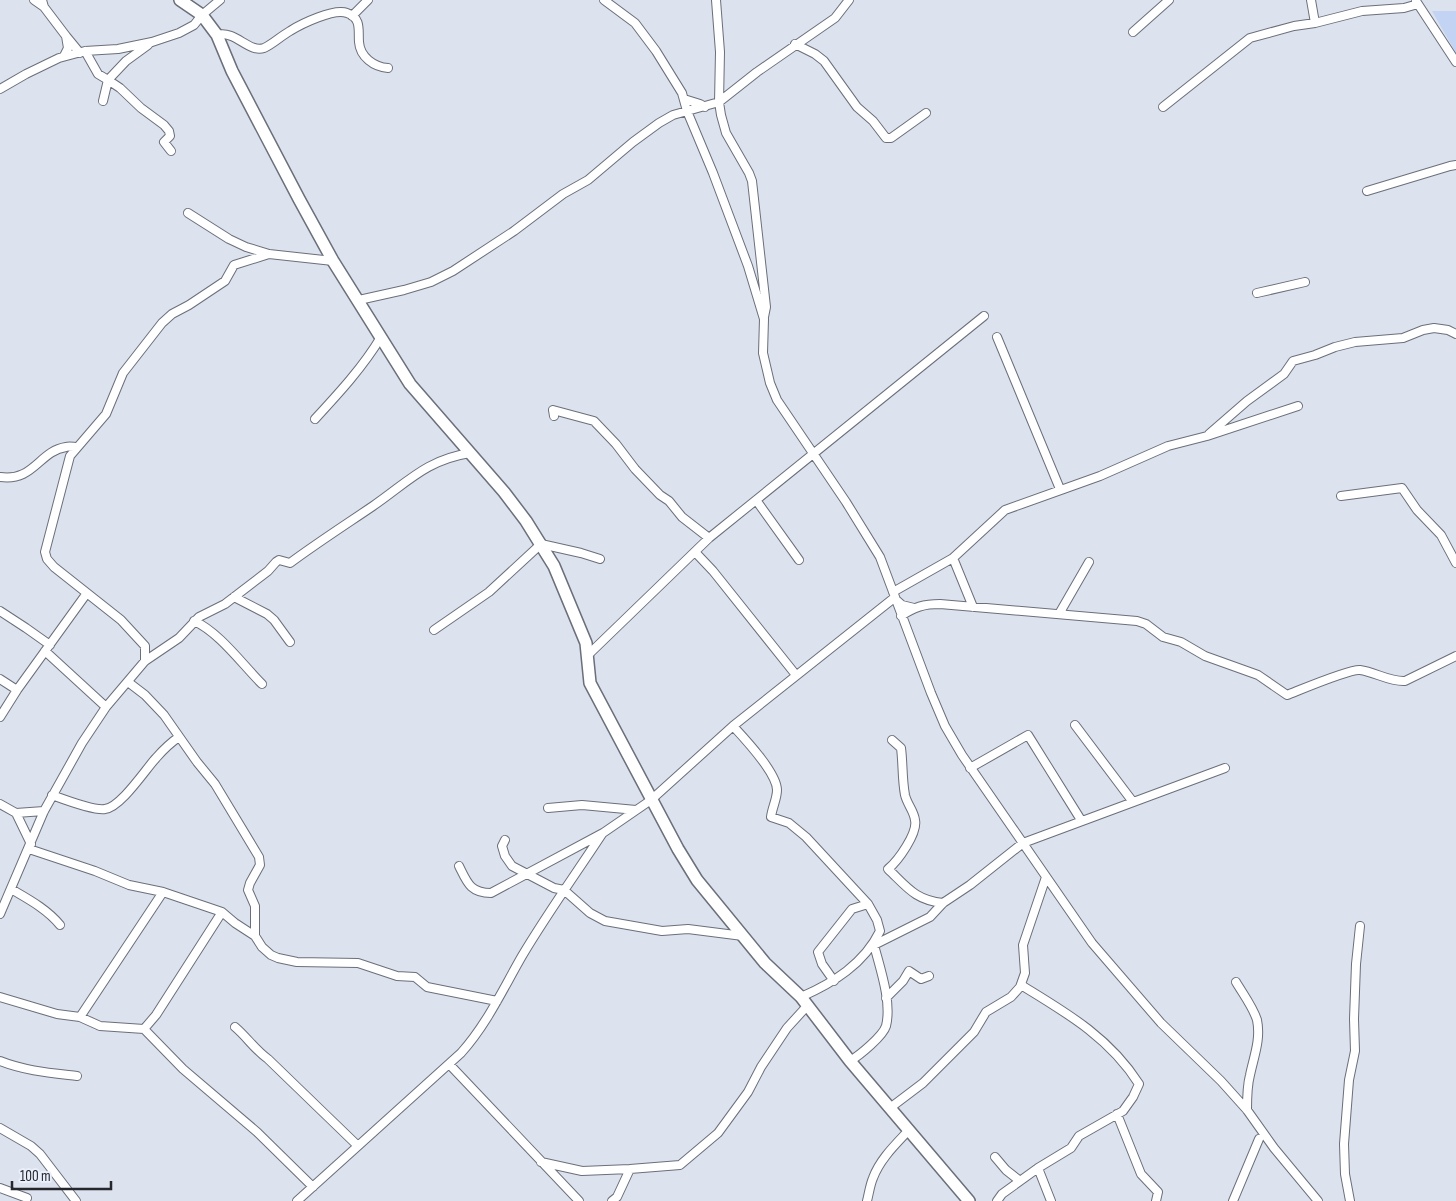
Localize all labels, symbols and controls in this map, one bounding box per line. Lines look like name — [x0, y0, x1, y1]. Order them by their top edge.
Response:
scale bar — [12, 1158, 111, 1190]
text: 100 m — [20, 1167, 51, 1186]

